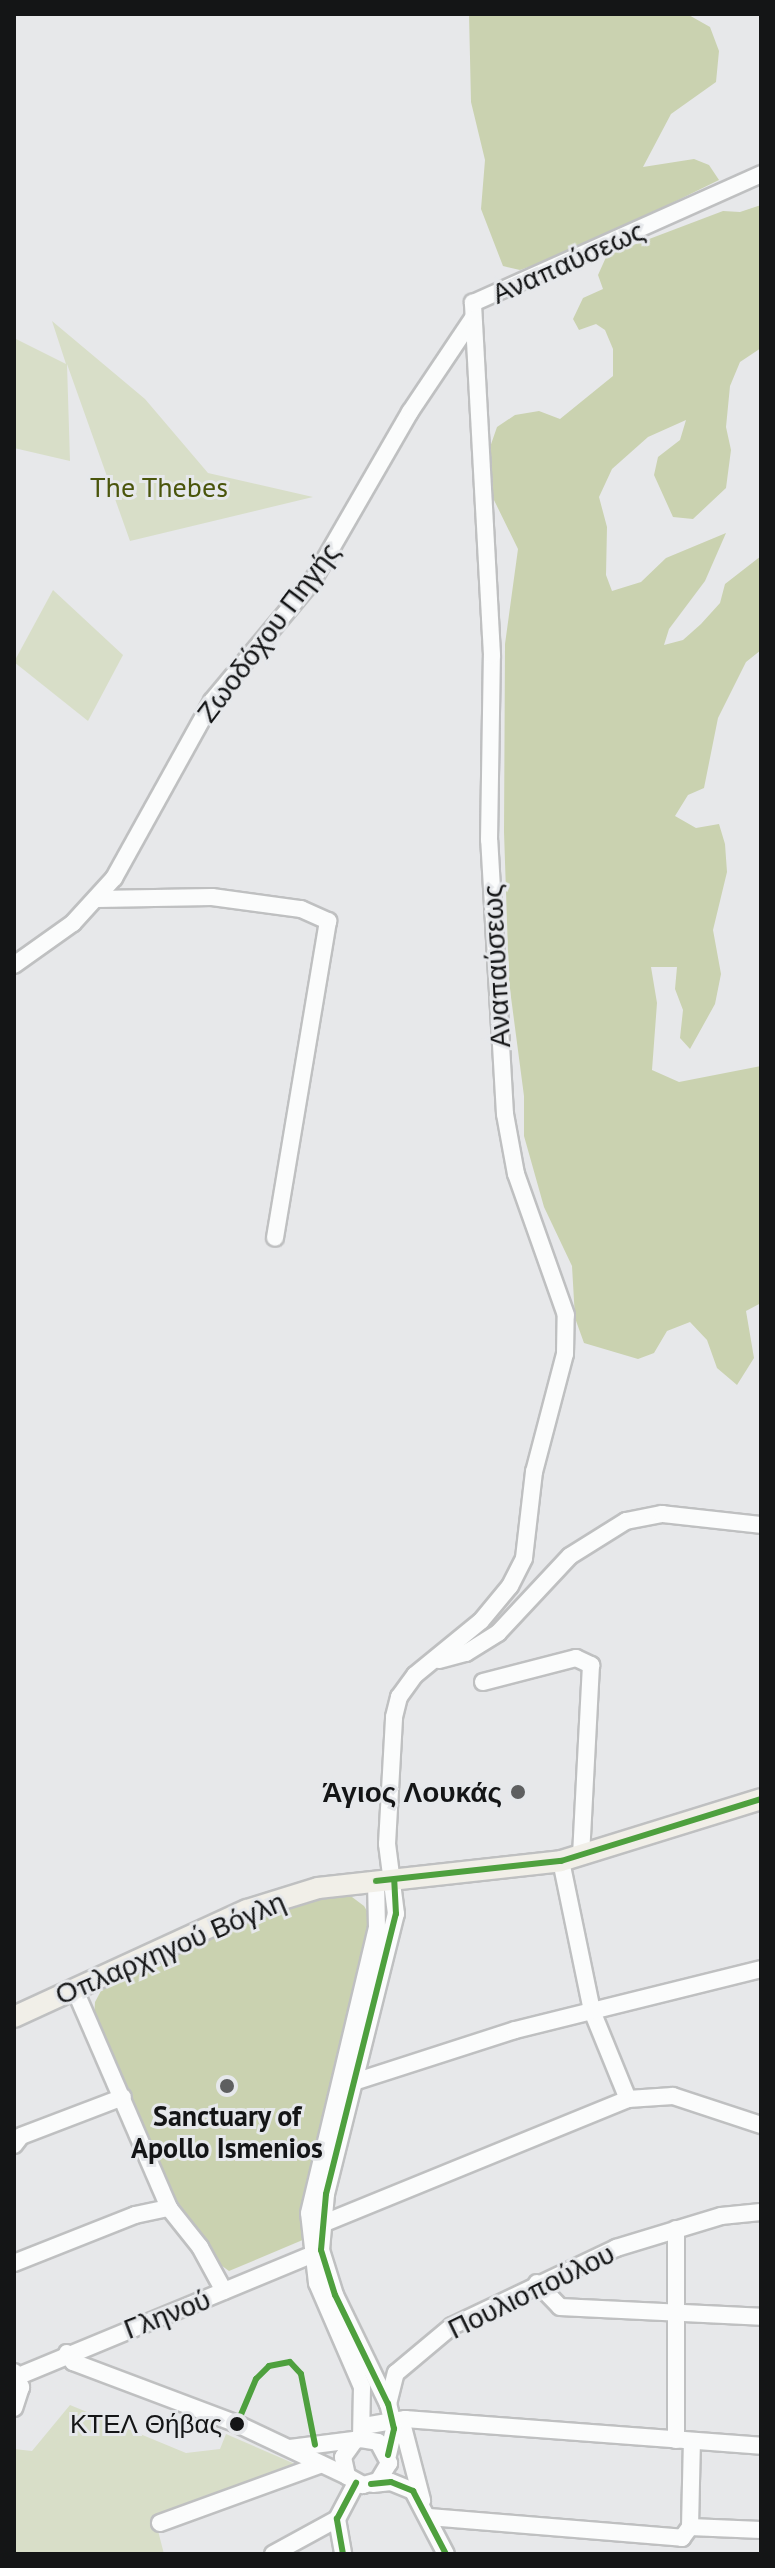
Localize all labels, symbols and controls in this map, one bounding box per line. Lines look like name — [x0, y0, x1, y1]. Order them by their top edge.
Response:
street label: Αναπαύσεως — [486, 213, 650, 311]
park label: The Thebes — [90, 470, 228, 504]
street label: Ζωοδόχου Πηγής — [190, 536, 346, 728]
street label: Αναπαύσεως — [475, 883, 517, 1049]
place label: Άγιος Λουκάς — [322, 1775, 502, 1809]
marker: Άγιος Λουκάς — [509, 1783, 527, 1801]
street label: Οπλαρχηγού Βόγλη — [50, 1884, 290, 2012]
marker: Sanctuary of Apollo Ismenios — [218, 2077, 236, 2095]
place label: Sanctuary of Apollo Ismenios — [131, 2099, 323, 2165]
street label: Πουλιοπούλου — [442, 2236, 620, 2346]
street label: Γληνού — [119, 2282, 215, 2346]
place label: ΚΤΕΛ Θήβας — [70, 2408, 222, 2440]
marker: ΚΤΕΛ Θήβας — [229, 2416, 245, 2432]

